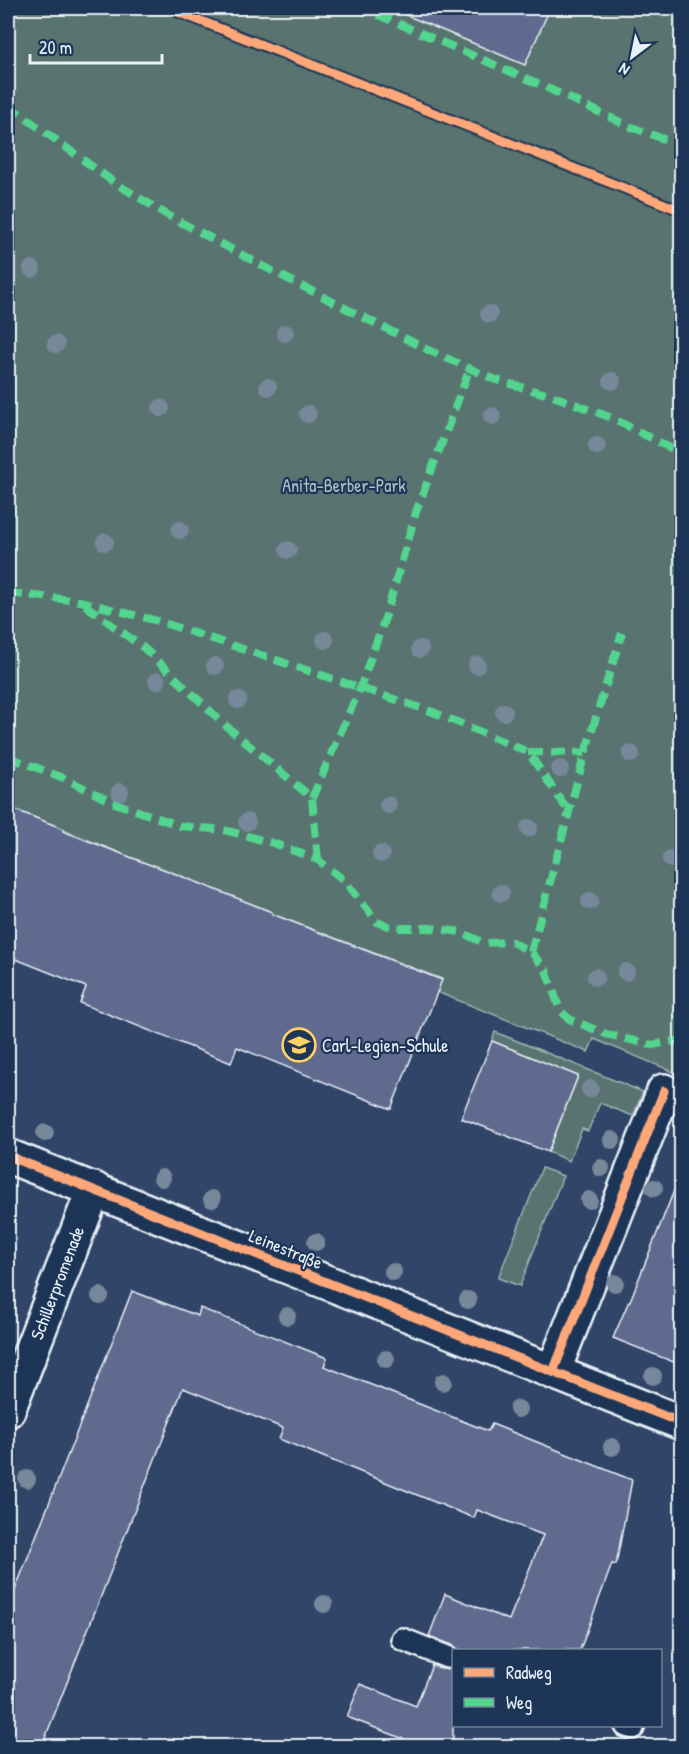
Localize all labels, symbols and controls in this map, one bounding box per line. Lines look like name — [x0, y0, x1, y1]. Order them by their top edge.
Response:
scale bar — [30, 27, 162, 65]
north arrow — [602, 27, 662, 87]
text: 20 m — [39, 35, 72, 60]
text: N — [614, 58, 633, 81]
park label: Anita-Berber-Park — [282, 473, 406, 498]
school or university icon: Carl-Legien-Schule — [281, 1027, 317, 1063]
place label: Carl-Legien-Schule — [322, 1033, 448, 1058]
street label: Schillerpromenade — [24, 1223, 90, 1343]
street label: Leinestraße — [246, 1223, 326, 1275]
legend — [452, 1649, 662, 1727]
text: Radweg — [506, 1660, 552, 1685]
text: Weg — [506, 1690, 532, 1715]

